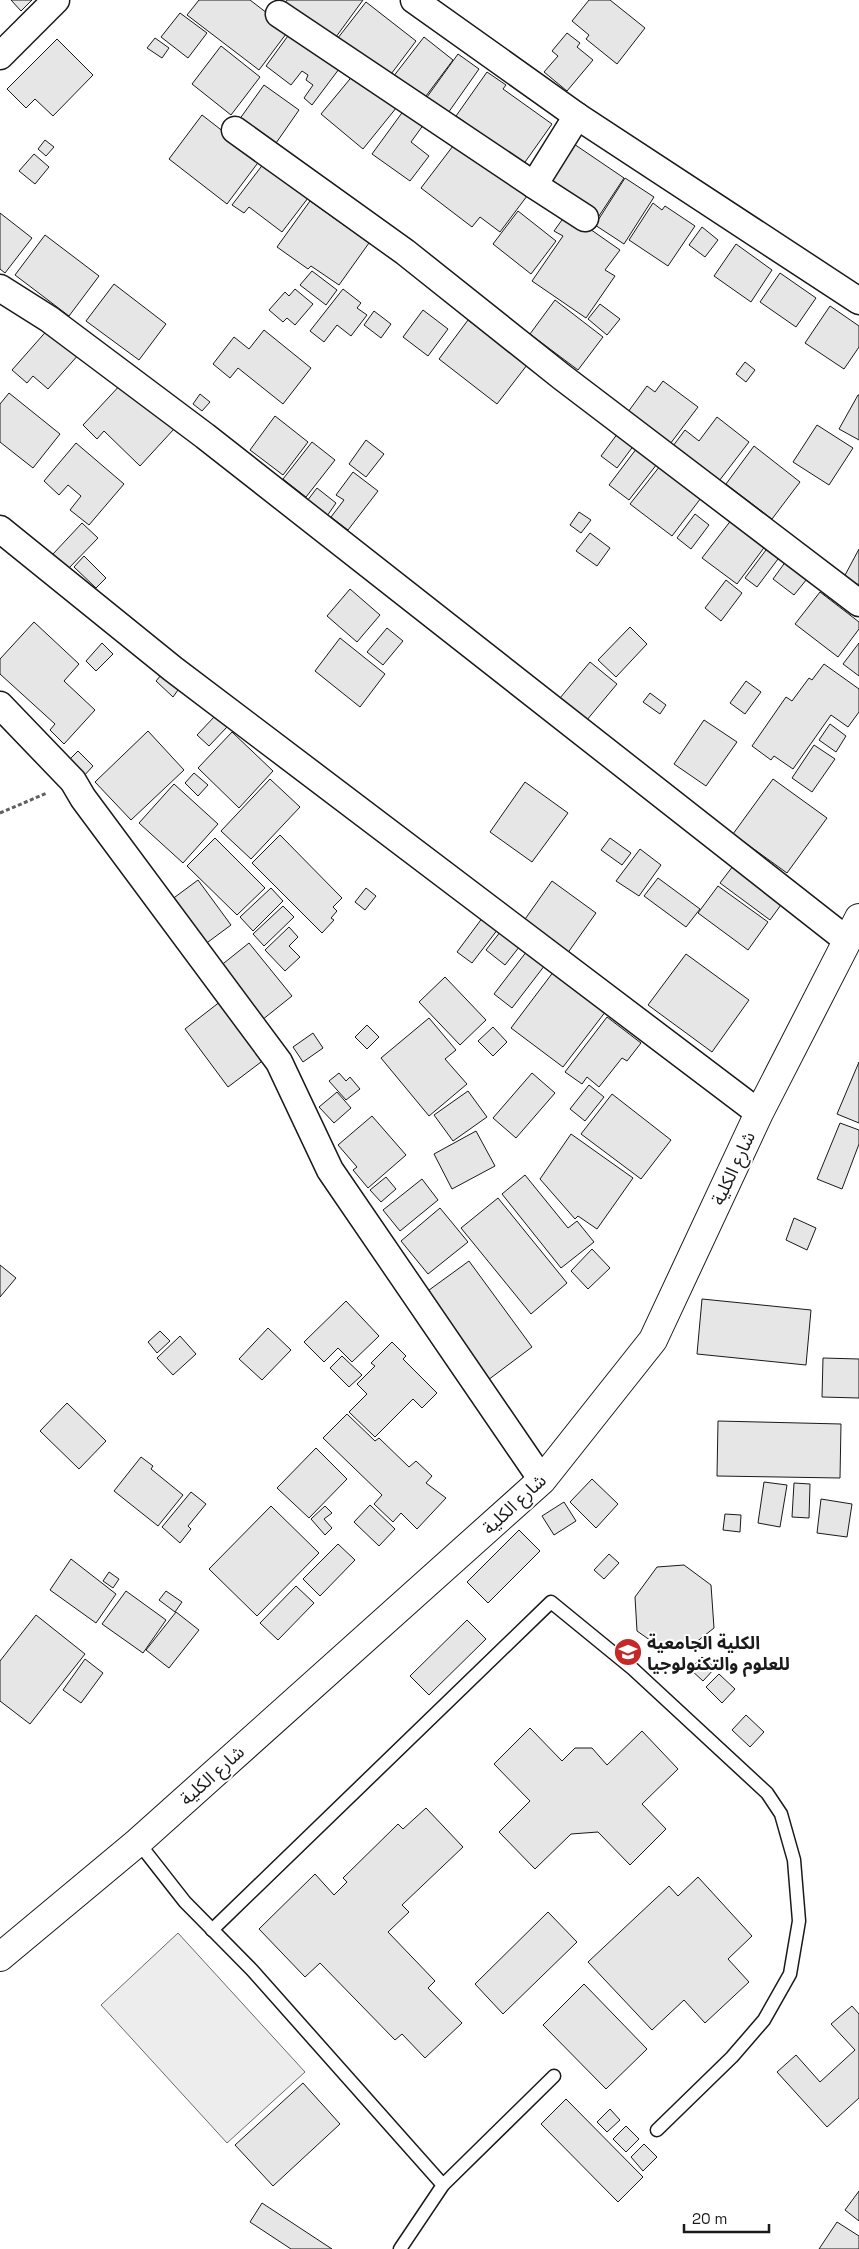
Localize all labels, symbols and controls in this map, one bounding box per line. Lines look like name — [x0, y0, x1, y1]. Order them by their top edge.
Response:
street label: شارع الكلية — [706, 1127, 763, 1210]
street label: شارع الكلية — [477, 1469, 553, 1541]
place label: الكلية الجامعية للعلوم والتكنولوجيا — [647, 1631, 790, 1677]
school or university icon: الكلية الجامعية للعلوم والتكنولوجيا — [613, 1637, 643, 1667]
street label: شارع الكلية — [175, 1740, 251, 1812]
scale bar — [684, 2202, 769, 2234]
text: 20 m — [692, 2209, 727, 2228]

